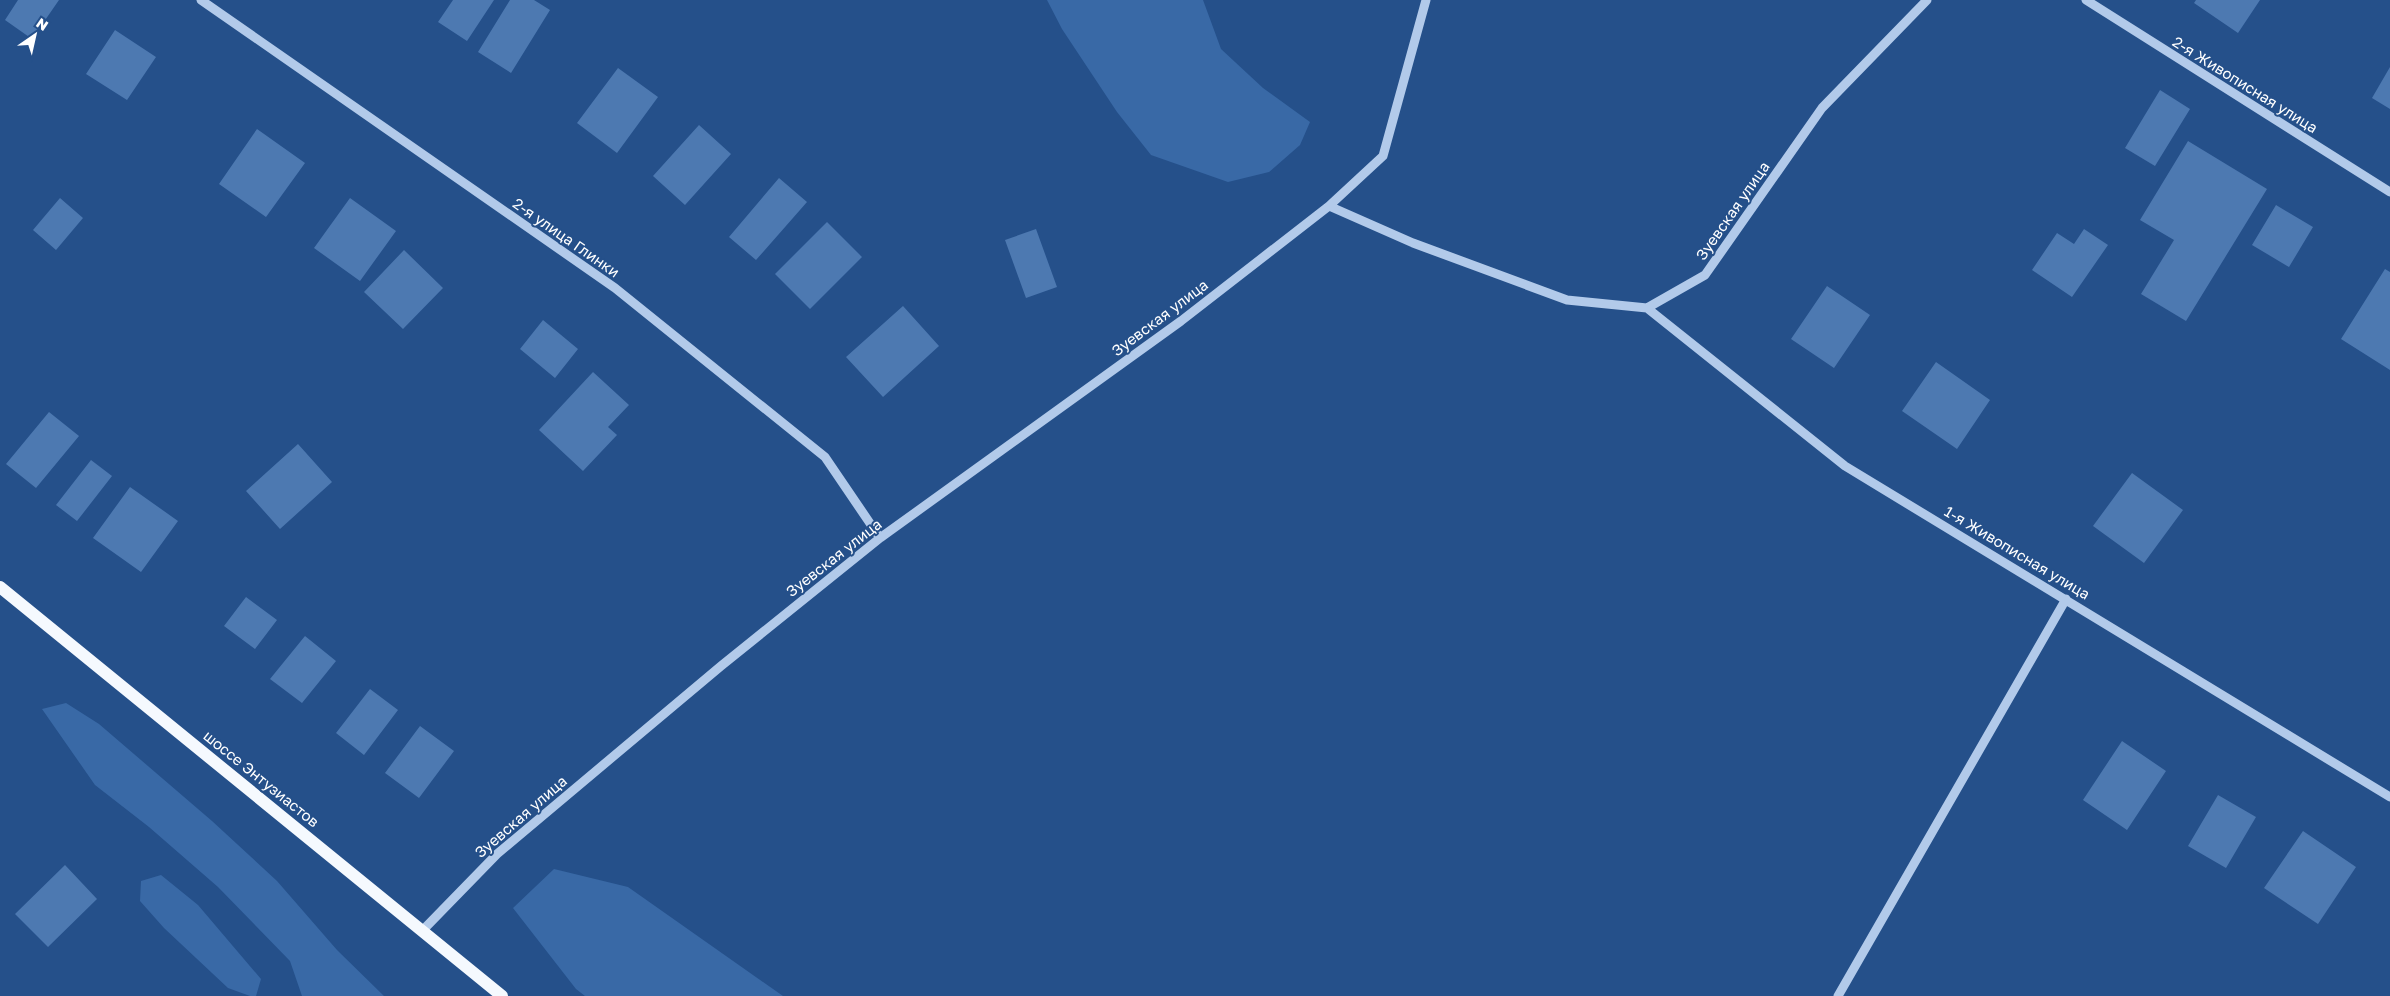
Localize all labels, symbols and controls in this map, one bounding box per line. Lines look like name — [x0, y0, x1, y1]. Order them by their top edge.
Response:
north arrow — [10, 10, 60, 60]
text: N — [33, 14, 52, 34]
street label: 2-я Живописная улица — [2170, 32, 2322, 136]
street label: Зуевская улица — [1692, 158, 1773, 263]
street label: 2-я улица Глинки — [510, 194, 623, 281]
street label: Зуевская улица — [1108, 275, 1211, 359]
street label: 1-я Живописная улица — [1942, 502, 2094, 603]
street label: Зуевская улица — [782, 514, 885, 600]
street label: шоссе Энтузиастов — [200, 726, 323, 830]
street label: Зуевская улица — [471, 771, 570, 861]

